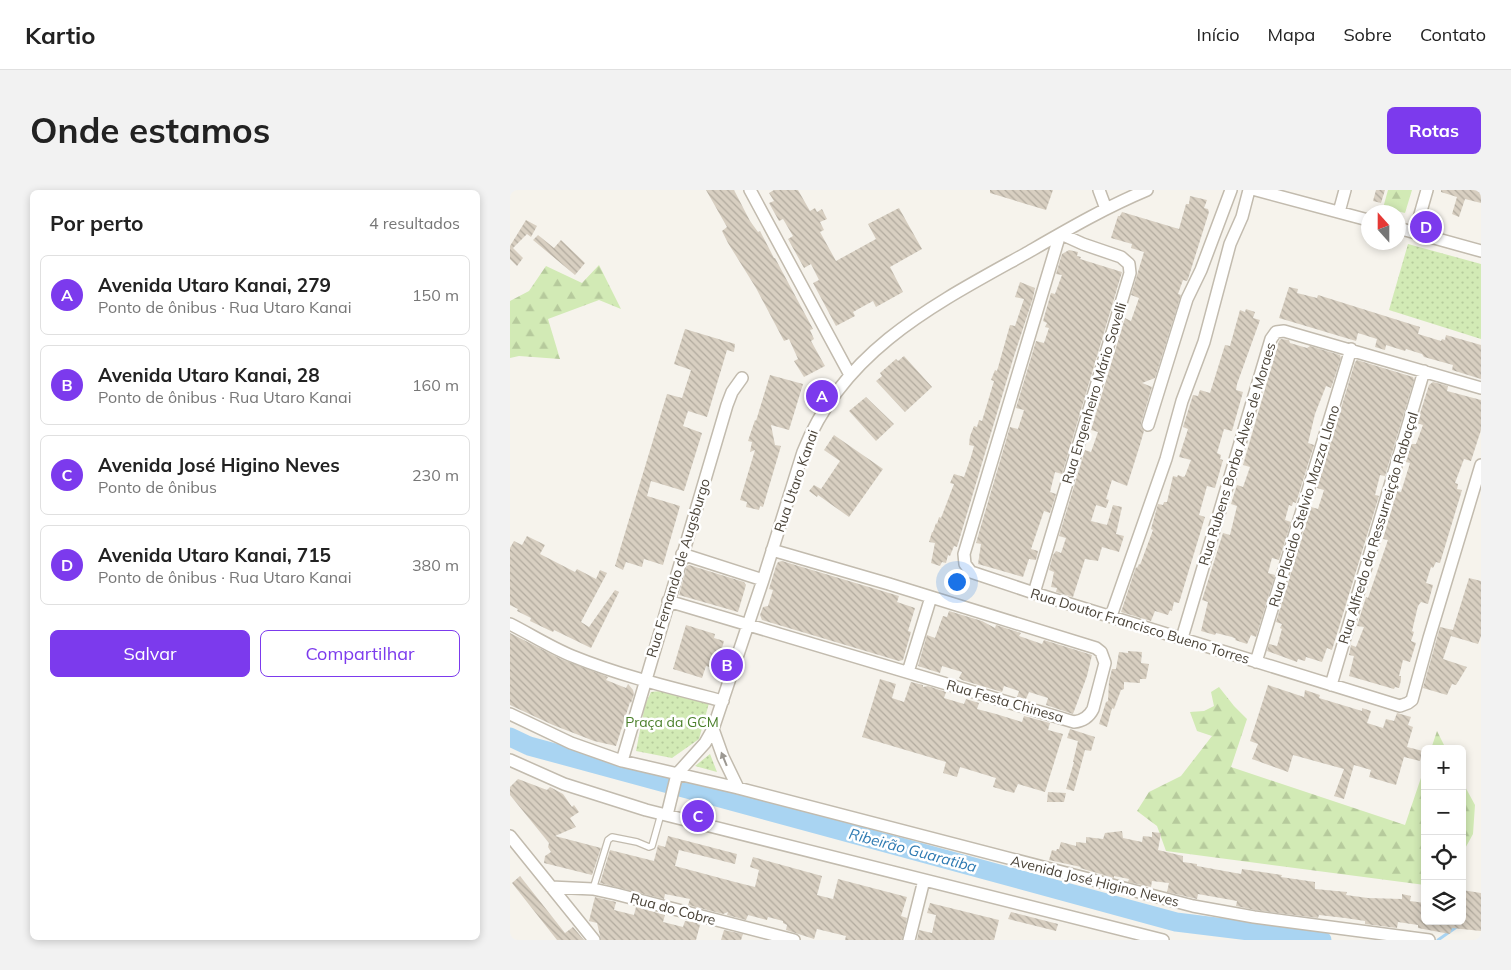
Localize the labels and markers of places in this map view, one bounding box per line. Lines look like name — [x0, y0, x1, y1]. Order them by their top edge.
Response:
pin: D — [1410, 208, 1442, 246]
pin: A — [806, 377, 838, 415]
pin: B — [711, 646, 743, 684]
pin: C — [682, 797, 714, 835]

